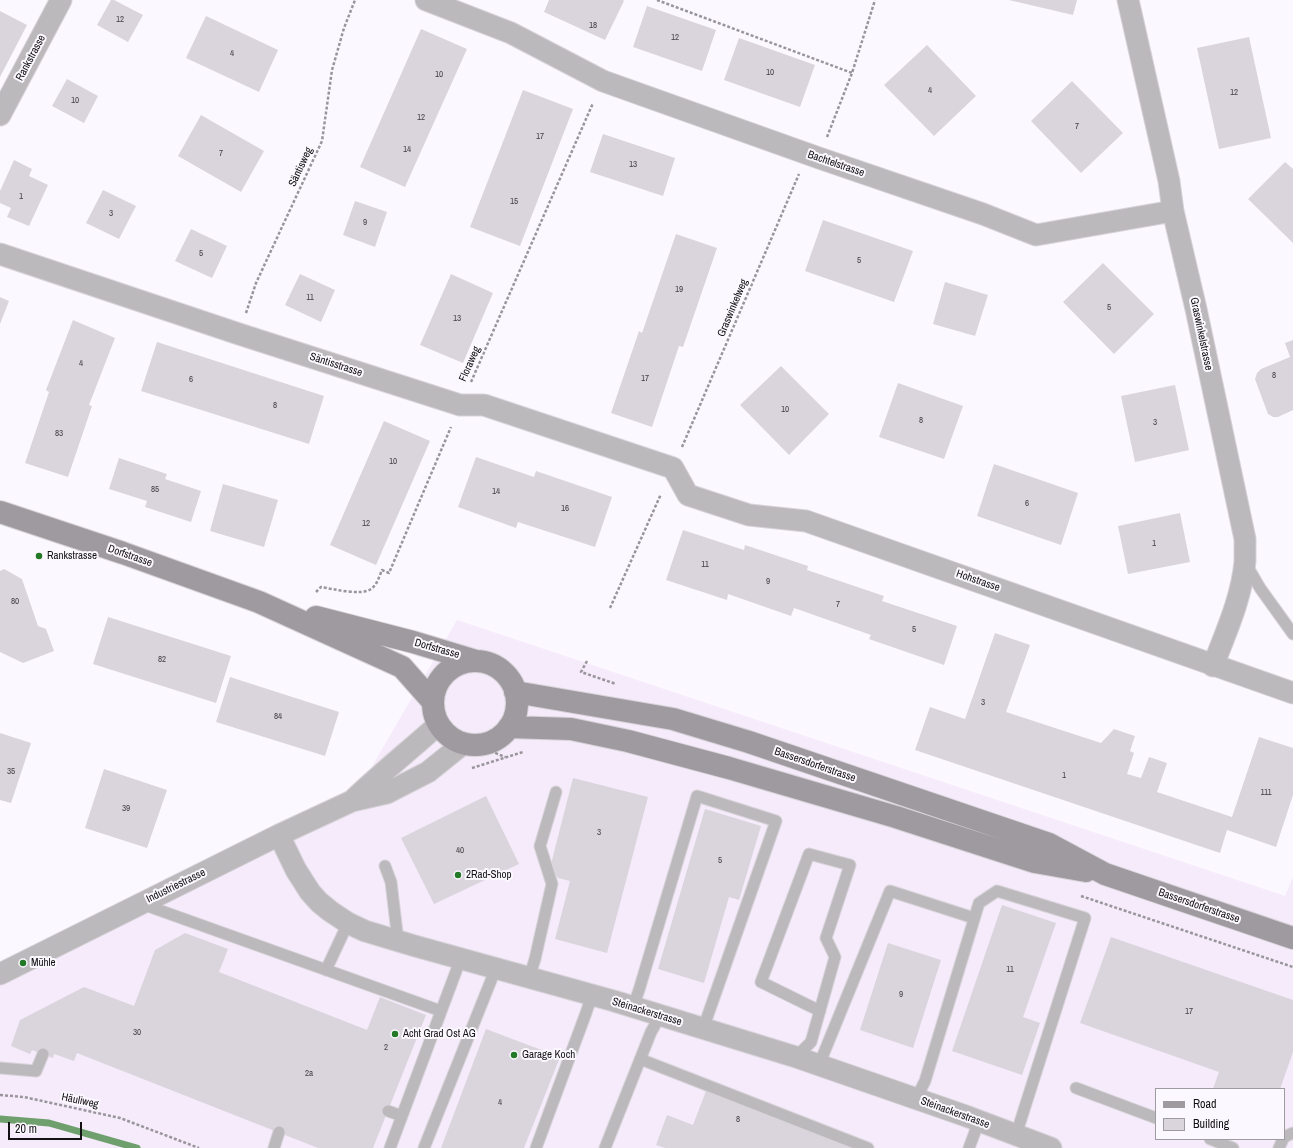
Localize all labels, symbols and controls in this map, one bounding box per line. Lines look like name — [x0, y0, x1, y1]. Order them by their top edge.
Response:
house number: 12 — [116, 15, 124, 25]
house number: 18 — [589, 21, 597, 31]
street label: Rankstrasse — [13, 33, 49, 83]
house number: 12 — [671, 33, 679, 43]
house number: 4 — [230, 49, 234, 59]
house number: 10 — [766, 68, 774, 78]
house number: 10 — [435, 70, 443, 80]
house number: 4 — [928, 86, 932, 96]
house number: 12 — [1230, 88, 1238, 98]
house number: 10 — [71, 96, 79, 106]
house number: 12 — [417, 113, 425, 123]
house number: 7 — [1075, 122, 1079, 132]
house number: 17 — [536, 132, 544, 142]
street label: Säntisweg — [286, 145, 316, 189]
house number: 14 — [403, 145, 411, 155]
street label: Bachtelstrasse — [806, 148, 866, 180]
house number: 7 — [219, 149, 223, 159]
house number: 13 — [629, 160, 637, 170]
house number: 1 — [19, 192, 23, 202]
house number: 15 — [510, 197, 518, 207]
house number: 3 — [109, 209, 113, 219]
house number: 9 — [363, 218, 367, 228]
house number: 5 — [199, 249, 203, 259]
house number: 5 — [857, 256, 861, 266]
street label: Graswinkelweg — [715, 277, 751, 339]
house number: 19 — [675, 285, 683, 295]
house number: 11 — [306, 293, 314, 303]
street label: Graswinkelstrasse — [1187, 296, 1215, 372]
house number: 5 — [1107, 303, 1111, 313]
house number: 13 — [453, 314, 461, 324]
street label: Floraweg — [456, 344, 484, 384]
street label: Säntisstrasse — [308, 350, 364, 380]
house number: 4 — [79, 359, 83, 369]
house number: 8 — [1272, 371, 1276, 381]
house number: 17 — [641, 374, 649, 384]
house number: 6 — [189, 375, 193, 385]
house number: 8 — [273, 401, 277, 411]
house number: 10 — [781, 405, 789, 415]
house number: 8 — [919, 416, 923, 426]
house number: 3 — [1153, 418, 1157, 428]
house number: 83 — [55, 429, 63, 439]
house number: 10 — [389, 457, 397, 467]
house number: 85 — [151, 485, 159, 495]
house number: 14 — [492, 487, 500, 497]
house number: 6 — [1025, 499, 1029, 509]
house number: 16 — [561, 504, 569, 514]
house number: 12 — [362, 519, 370, 529]
house number: 1 — [1152, 539, 1156, 549]
street label: Dorfstrasse — [106, 542, 154, 570]
place label: Rankstrasse — [47, 549, 97, 563]
marker: Rankstrasse — [34, 551, 44, 561]
house number: 11 — [701, 560, 709, 570]
street label: Hohstrasse — [954, 567, 1002, 595]
house number: 9 — [766, 577, 770, 587]
house number: 80 — [11, 597, 19, 607]
house number: 7 — [836, 600, 840, 610]
house number: 5 — [912, 625, 916, 635]
street label: Dorfstrasse — [413, 636, 461, 662]
house number: 82 — [158, 655, 166, 665]
house number: 3 — [981, 698, 985, 708]
house number: 84 — [274, 712, 282, 722]
street label: Bassersdorferstrasse — [773, 745, 857, 785]
house number: 35 — [7, 767, 15, 777]
house number: 1 — [1062, 771, 1066, 781]
house number: 111 — [1260, 788, 1272, 798]
house number: 39 — [122, 804, 130, 814]
house number: 3 — [597, 828, 601, 838]
house number: 40 — [456, 846, 464, 856]
house number: 5 — [718, 856, 722, 866]
street label: Industriestrasse — [144, 866, 208, 906]
place label: 2Rad-Shop — [466, 868, 512, 882]
marker: 2Rad-Shop — [453, 870, 463, 880]
street label: Bassersdorferstrasse — [1157, 886, 1241, 926]
place label: Mühle — [31, 956, 56, 970]
marker: Mühle — [18, 958, 28, 968]
house number: 11 — [1006, 965, 1014, 975]
house number: 9 — [899, 990, 903, 1000]
street label: Steinackerstrasse — [611, 995, 683, 1029]
house number: 17 — [1185, 1007, 1193, 1017]
place label: Acht Grad Ost AG — [403, 1027, 476, 1041]
house number: 30 — [133, 1028, 141, 1038]
marker: Acht Grad Ost AG — [390, 1029, 400, 1039]
house number: 2 — [384, 1043, 388, 1053]
place label: Garage Koch — [522, 1048, 575, 1062]
marker: Garage Koch — [509, 1050, 519, 1060]
house number: 2a — [305, 1069, 313, 1079]
legend — [1155, 1088, 1285, 1140]
street label: Häuliweg — [60, 1091, 100, 1111]
street label: Steinackerstrasse — [919, 1094, 991, 1132]
text: Road — [1193, 1096, 1217, 1112]
house number: 4 — [498, 1098, 502, 1108]
scale bar — [10, 1114, 84, 1140]
house number: 8 — [736, 1115, 740, 1125]
text: Building — [1193, 1116, 1229, 1132]
text: 20 m — [15, 1121, 37, 1137]

